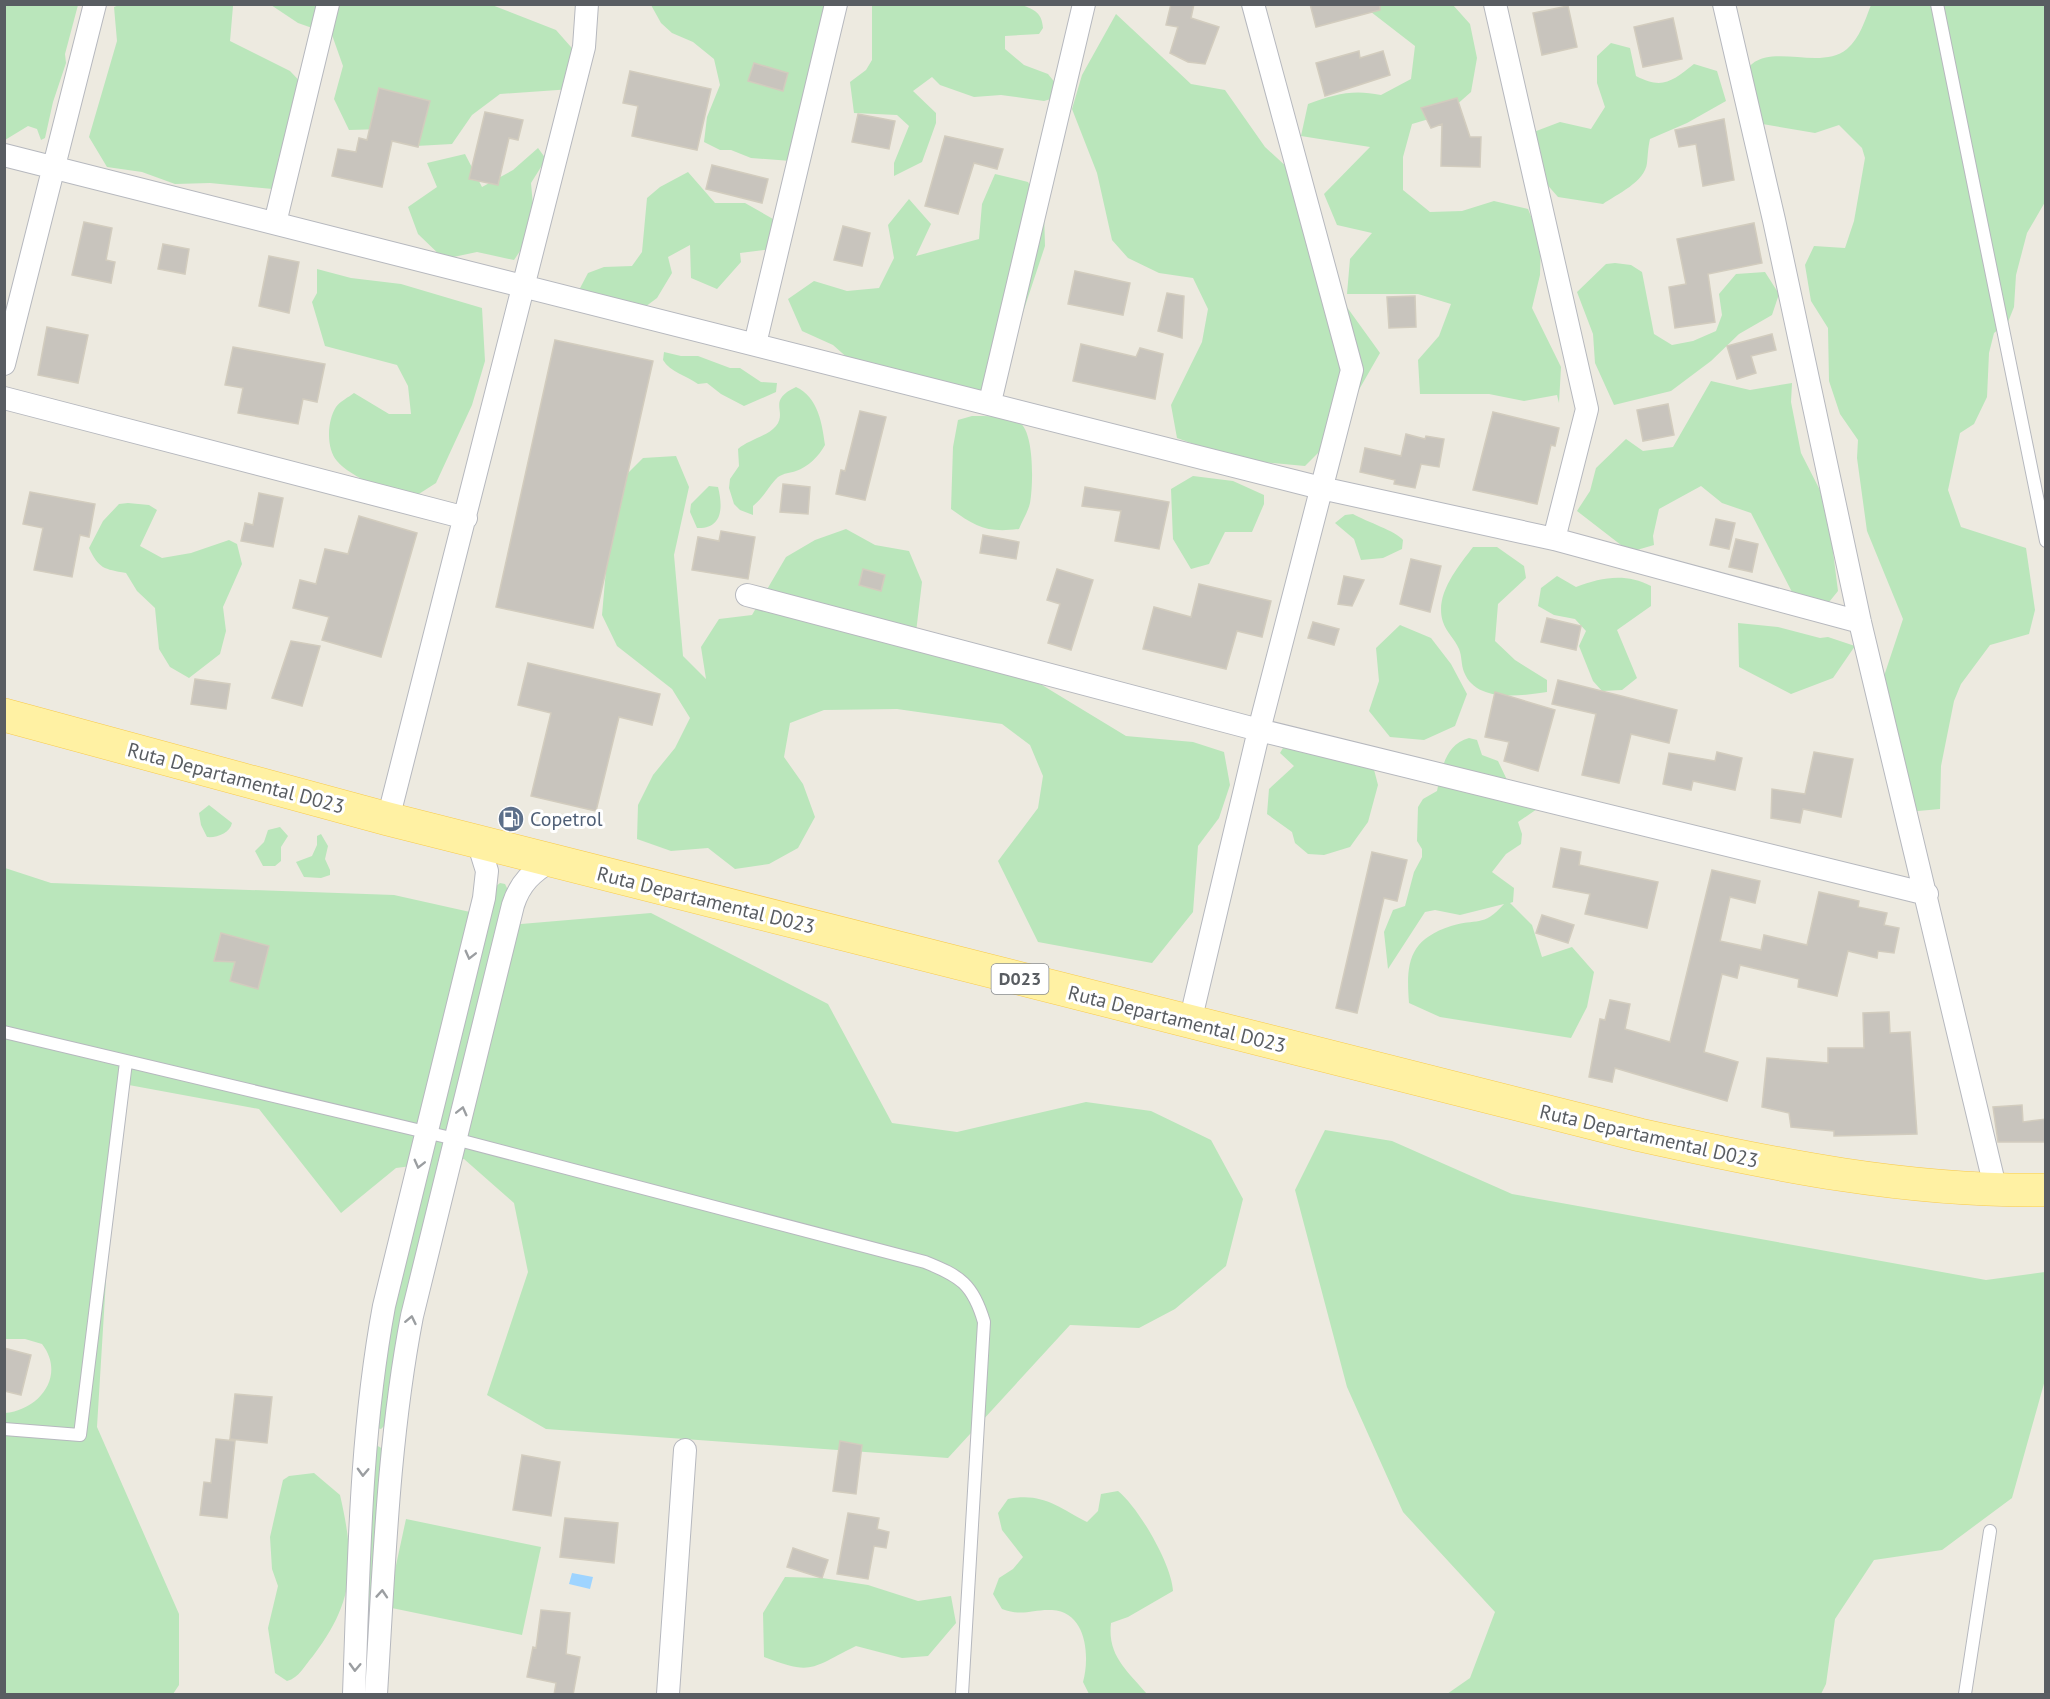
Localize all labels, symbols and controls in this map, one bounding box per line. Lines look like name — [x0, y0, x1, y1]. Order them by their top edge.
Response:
street label: Ruta Departamental D023 — [125, 737, 347, 819]
fuel station icon: Copetrol — [496, 804, 526, 834]
place label: Copetrol — [530, 806, 603, 832]
street label: Ruta Departamental D023 — [594, 860, 818, 940]
one-way arrow — [465, 949, 478, 959]
road number: D023 — [992, 964, 1048, 994]
street label: Ruta Departamental D023 — [1065, 979, 1289, 1059]
street label: Ruta Departamental D023 — [1537, 1098, 1761, 1174]
one-way arrow — [455, 1106, 468, 1116]
one-way arrow — [413, 1159, 426, 1169]
one-way arrow — [404, 1316, 417, 1326]
one-way arrow — [357, 1468, 369, 1477]
one-way arrow — [376, 1590, 389, 1599]
one-way arrow — [348, 1662, 361, 1671]

